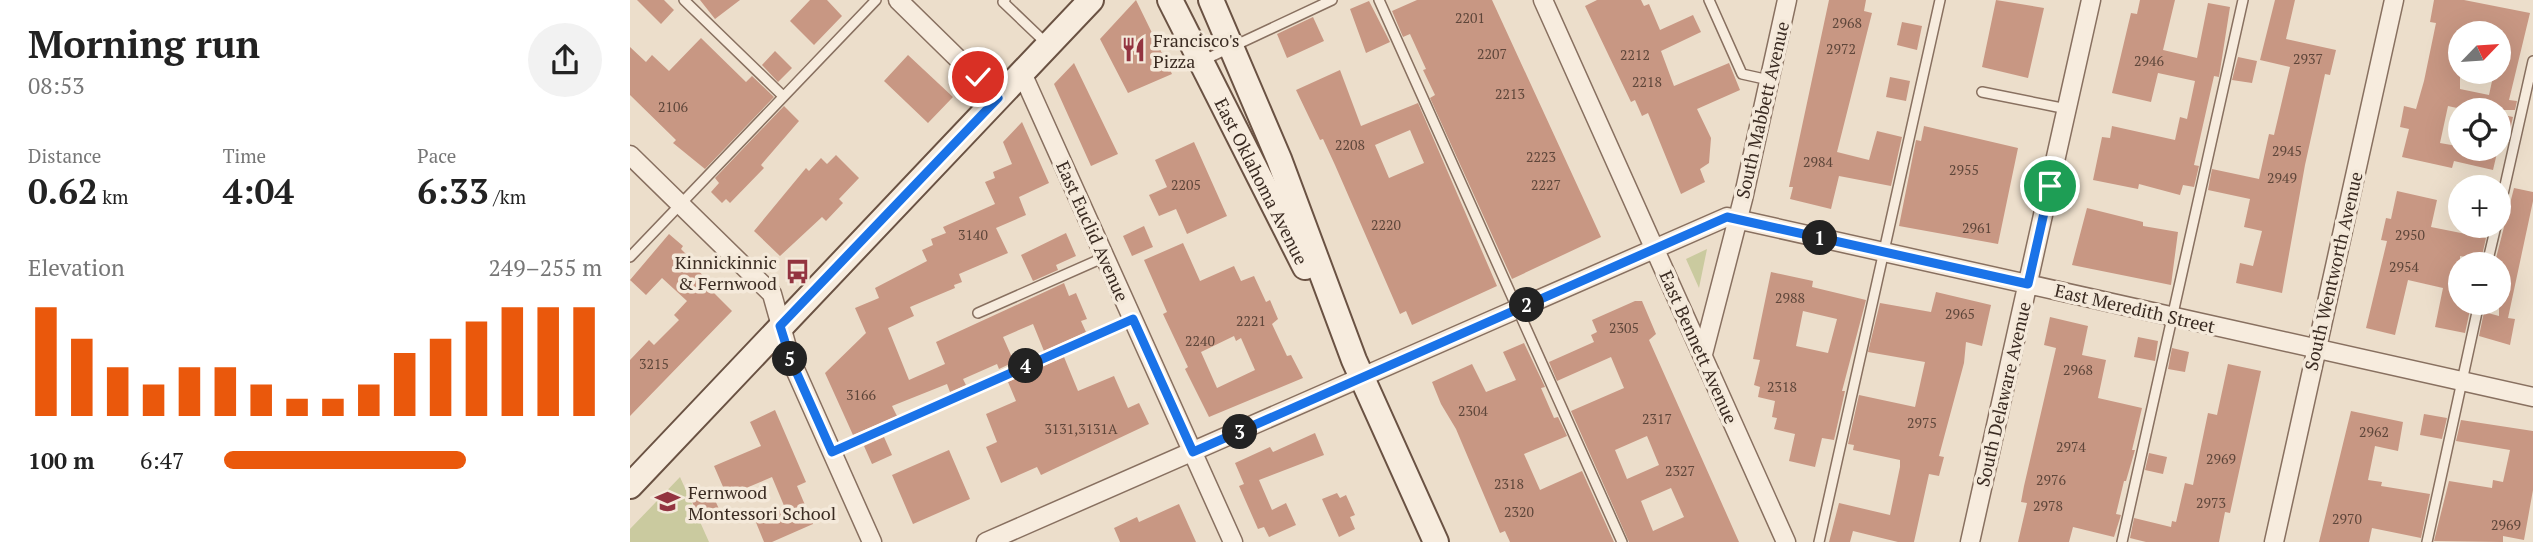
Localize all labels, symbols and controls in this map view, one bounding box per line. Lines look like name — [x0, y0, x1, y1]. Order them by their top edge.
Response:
house number: 2201 — [1455, 8, 1485, 27]
house number: 2968 — [1832, 13, 1862, 32]
text: Morning run — [28, 19, 260, 69]
street label: South Mabbett Avenue — [1730, 19, 1794, 201]
north arrow — [2448, 21, 2511, 84]
map controls — [2448, 21, 2511, 315]
button: share — [528, 23, 602, 97]
place label: Francisco's Pizza — [1153, 28, 1240, 73]
restaurant icon: Francisco's Pizza — [1119, 36, 1147, 64]
house number: 2972 — [1826, 39, 1856, 58]
house number: 2207 — [1477, 44, 1507, 63]
house number: 2212 — [1620, 45, 1650, 64]
pin — [948, 47, 1008, 107]
house number: 2937 — [2293, 49, 2323, 68]
house number: 2946 — [2134, 51, 2164, 70]
icon: check — [959, 58, 997, 96]
text: 08:53 — [28, 70, 85, 101]
house number: 2218 — [1632, 72, 1662, 91]
house number: 2213 — [1495, 84, 1525, 103]
street label: East Oklahoma Avenue — [1209, 94, 1314, 269]
house number: 2106 — [658, 97, 688, 116]
button: locate — [2448, 98, 2511, 161]
house number: 2208 — [1335, 135, 1365, 154]
house number: 2945 — [2272, 141, 2302, 160]
text: Distance — [28, 143, 101, 168]
text: Time — [223, 143, 266, 168]
text: Pace — [417, 143, 456, 168]
house number: 2223 — [1526, 147, 1556, 166]
house number: 2984 — [1803, 152, 1833, 171]
pin — [2020, 156, 2080, 216]
street label: East Euclid Avenue — [1051, 157, 1135, 305]
house number: 2955 — [1949, 160, 1979, 179]
icon: arrive — [2031, 167, 2069, 205]
text: 0.62 — [28, 168, 98, 214]
text: 4:04 — [223, 168, 294, 214]
text: 6:33 — [417, 168, 489, 214]
house number: 2949 — [2267, 168, 2297, 187]
street label: South Wentworth Avenue — [2298, 169, 2368, 373]
house number: 2205 — [1171, 175, 1201, 194]
house number: 2227 — [1531, 175, 1561, 194]
button: + — [2448, 175, 2511, 238]
text: km — [98, 184, 129, 209]
text: /km — [489, 184, 526, 209]
house number: 2220 — [1371, 215, 1401, 234]
house number: 2961 — [1962, 218, 1992, 237]
pin: 1 — [1802, 220, 1838, 256]
house number: 3140 — [958, 225, 988, 244]
text: 1 — [1814, 225, 1825, 250]
house number: 2950 — [2395, 225, 2425, 244]
place label: Kinnickinnic & Fernwood — [675, 250, 777, 295]
text: Elevation — [28, 252, 125, 283]
text: 249–255 m — [489, 252, 602, 283]
button: − — [2448, 252, 2511, 315]
house number: 2954 — [2389, 257, 2419, 276]
bus stop icon: Kinnickinnic & Fernwood — [783, 258, 811, 286]
street label: East Bennett Avenue — [1654, 267, 1744, 427]
street label: East Meredith Street — [2052, 278, 2218, 338]
pin: 2 — [1510, 288, 1544, 322]
house number: 2988 — [1775, 288, 1805, 307]
text: 2 — [1521, 292, 1532, 317]
street label: South Delaware Avenue — [1970, 299, 2036, 489]
house number: 2965 — [1945, 304, 1975, 323]
house number: 2221 — [1236, 311, 1266, 330]
house number: 2305 — [1609, 318, 1639, 337]
house number: 2240 — [1185, 331, 1215, 350]
pin: 5 — [772, 342, 808, 376]
text: 5 — [784, 346, 795, 371]
pin: 4 — [1008, 348, 1044, 384]
text: 4 — [1020, 353, 1031, 378]
house number: 3215 — [639, 354, 669, 373]
house number: 2968 — [2063, 360, 2093, 379]
house number: 2318 — [1767, 377, 1797, 396]
house number: 3166 — [846, 385, 876, 404]
house number: 2304 — [1458, 401, 1488, 420]
house number: 2317 — [1642, 409, 1672, 428]
house number: 2975 — [1907, 413, 1937, 432]
pin: 3 — [1222, 414, 1258, 450]
house number: 3131,3131A — [1044, 419, 1118, 438]
text: 3 — [1234, 419, 1245, 444]
house number: 2962 — [2359, 422, 2389, 441]
house number: 2974 — [2056, 437, 2086, 456]
text: 100 m — [28, 445, 94, 476]
text: 6:47 — [140, 445, 184, 476]
house number: 2969 — [2206, 449, 2236, 468]
house number: 2327 — [1665, 461, 1695, 480]
house number: 2976 — [2036, 470, 2066, 489]
house number: 2318 — [1494, 474, 1524, 493]
place label: Fernwood Montessori School — [688, 480, 836, 525]
school or university icon: Fernwood Montessori School — [654, 488, 682, 516]
house number: 2973 — [2196, 493, 2226, 512]
house number: 2978 — [2033, 496, 2063, 515]
house number: 2320 — [1504, 502, 1534, 521]
house number: 2970 — [2332, 509, 2362, 528]
house number: 2969 — [2491, 515, 2521, 534]

